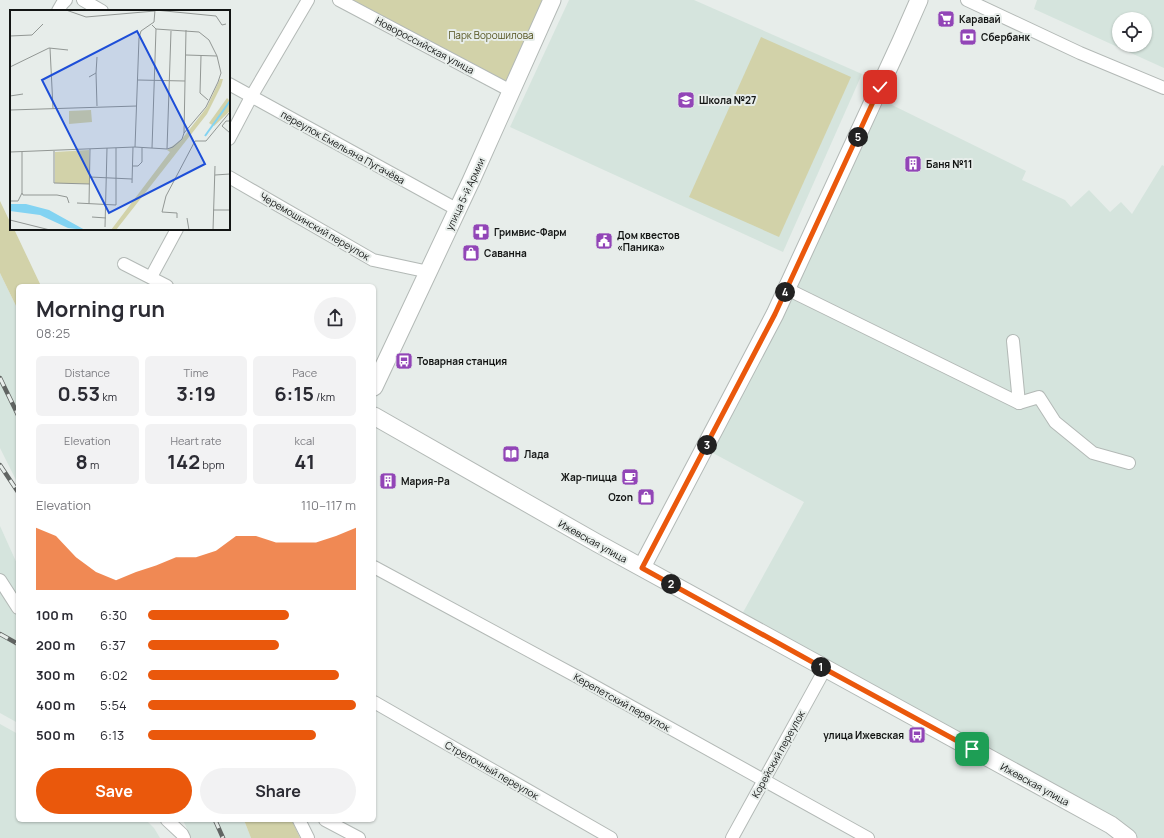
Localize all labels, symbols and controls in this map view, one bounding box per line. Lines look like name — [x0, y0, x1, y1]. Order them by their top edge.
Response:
supermarket icon: Каравай — [936, 9, 956, 29]
inset map — [10, 10, 230, 230]
place label: Каравай — [959, 12, 1001, 26]
map controls — [1112, 12, 1152, 52]
button: locate — [1112, 12, 1152, 52]
street label: Новороссийская улица — [373, 13, 477, 77]
bank icon: Сбербанк — [958, 27, 978, 47]
park label: Парк Ворошилова — [448, 28, 534, 42]
place label: Сбербанк — [981, 30, 1031, 44]
pin — [863, 70, 897, 104]
icon: check — [869, 76, 891, 98]
school or university icon: Школа №27 — [676, 90, 696, 110]
place label: Школа №27 — [699, 93, 756, 107]
street label: переулок Емельяна Пугачёва — [278, 107, 408, 187]
pin: 5 — [848, 127, 868, 147]
text: 5 — [855, 129, 861, 144]
building icon: Баня №11 — [903, 154, 923, 174]
street label: улица 5-й Армии — [442, 155, 488, 233]
place label: Баня №11 — [926, 157, 972, 171]
street label: Черемошинский переулок — [257, 189, 373, 264]
pharmacy icon: Гримвис-Фарм — [471, 222, 491, 242]
place label: Гримвис-Фарм — [494, 225, 567, 239]
place label: Дом квестов «Паника» — [617, 228, 680, 254]
public building icon: Дом квестов «Паника» — [594, 231, 614, 251]
shop icon: Саванна — [461, 243, 481, 263]
place label: Саванна — [484, 246, 527, 260]
pin: 4 — [775, 282, 795, 302]
text: 4 — [782, 284, 788, 299]
text: Morning run — [36, 294, 165, 324]
button: share — [314, 297, 356, 339]
text: 08:25 — [36, 324, 70, 342]
bus stop icon: Товарная cтанция — [394, 351, 414, 371]
place label: Товарная cтанция — [417, 354, 507, 368]
text: Distance — [65, 365, 110, 380]
text: Time — [184, 365, 208, 380]
text: Pace — [292, 365, 317, 380]
text: 0.53 — [58, 380, 100, 407]
text: 3:19 — [176, 380, 216, 407]
text: 6:15 — [274, 380, 314, 407]
text: km — [100, 389, 117, 404]
text: /km — [314, 389, 335, 404]
text: Elevation — [64, 433, 111, 448]
text: Heart rate — [170, 433, 222, 448]
text: kcal — [295, 433, 315, 448]
pin: 3 — [697, 435, 717, 455]
text: 3 — [704, 437, 710, 452]
library icon: Лада — [501, 444, 521, 464]
place label: Лада — [524, 447, 549, 461]
text: 8 — [75, 448, 88, 475]
text: 142 — [167, 448, 200, 475]
text: 41 — [294, 448, 315, 475]
text: m — [88, 457, 99, 472]
text: bpm — [200, 457, 225, 472]
cafe icon: Жар-пицца — [620, 467, 640, 487]
place label: Жар-пицца — [561, 470, 617, 484]
building icon: Мария-Ра — [378, 471, 398, 491]
place label: Мария-Ра — [401, 474, 450, 488]
shop icon: Ozon — [636, 487, 656, 507]
place label: Ozon — [608, 490, 633, 504]
text: Elevation — [36, 496, 91, 514]
text: 110–117 m — [301, 496, 356, 514]
street label: Ижевская улица — [556, 516, 630, 566]
pin: 2 — [661, 574, 681, 594]
text: 2 — [668, 576, 674, 591]
text: 100 m — [36, 606, 73, 624]
text: 6:30 — [100, 606, 127, 624]
text: 200 m — [36, 636, 75, 654]
text: 6:37 — [100, 636, 126, 654]
pin: 1 — [811, 657, 831, 677]
text: 1 — [819, 659, 823, 674]
text: 300 m — [36, 666, 75, 684]
text: 6:02 — [100, 666, 127, 684]
street label: Керепетский переулок — [571, 670, 674, 735]
text: 400 m — [36, 696, 75, 714]
text: 5:54 — [100, 696, 127, 714]
street label: Корейский переулок — [748, 707, 808, 800]
bus stop icon: улица Ижевская — [907, 725, 927, 745]
text: 500 m — [36, 726, 75, 744]
text: 6:13 — [100, 726, 124, 744]
place label: улица Ижевская — [823, 728, 904, 742]
pin — [955, 732, 989, 766]
street label: Стрелочный переулок — [442, 737, 542, 803]
icon: arrive — [961, 738, 983, 760]
street label: Ижевская улица — [998, 759, 1072, 809]
button: Save — [36, 768, 192, 814]
button: Share — [200, 768, 356, 814]

